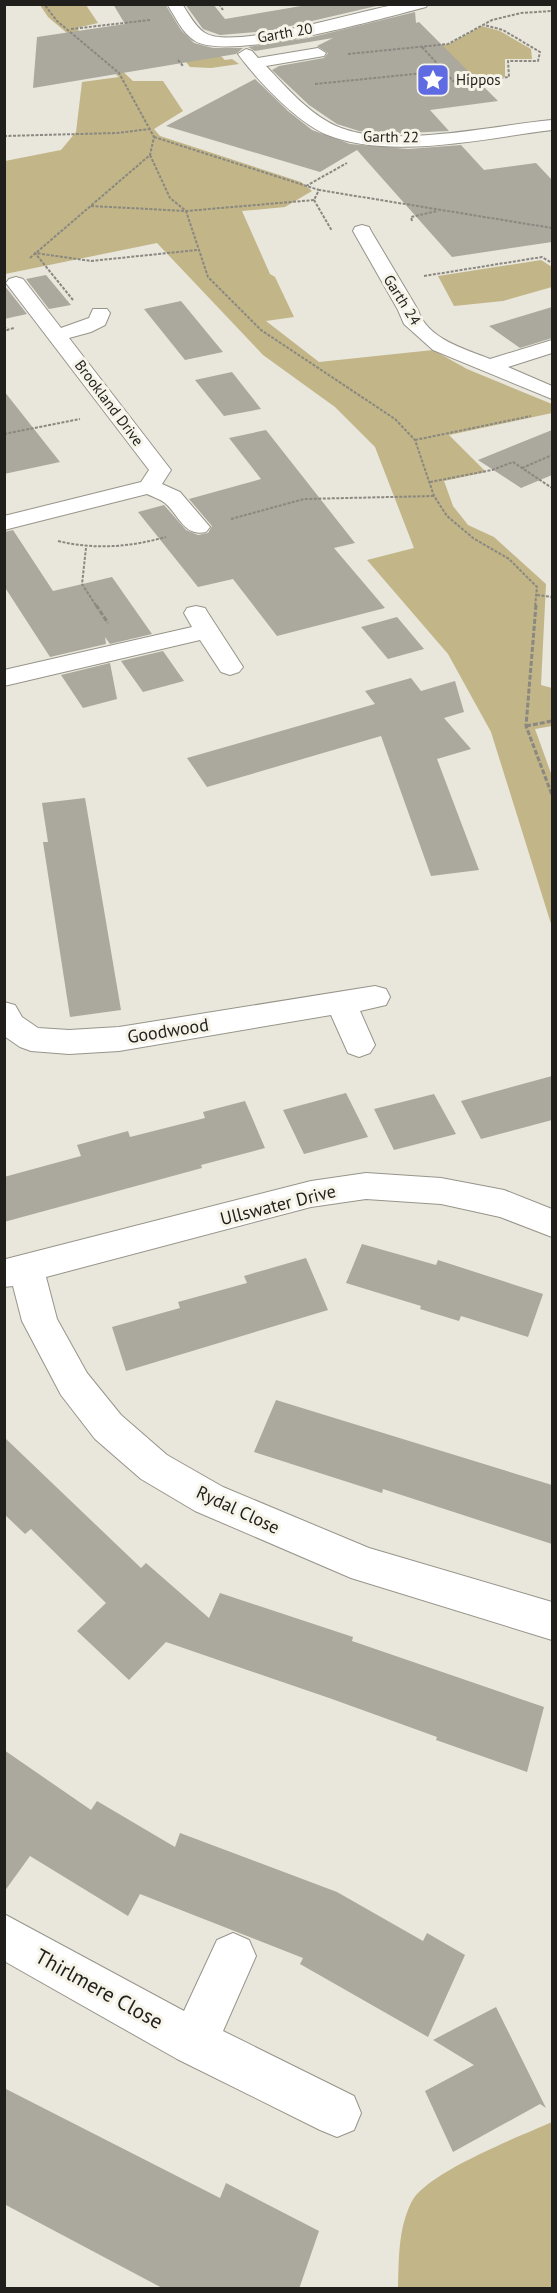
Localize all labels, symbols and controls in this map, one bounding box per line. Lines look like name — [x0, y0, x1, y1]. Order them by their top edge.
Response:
street label: Garth 20 — [256, 18, 314, 47]
place icon: Hippos — [415, 62, 451, 98]
place label: Hippos — [456, 70, 501, 89]
street label: Garth 22 — [363, 127, 419, 146]
street label: Garth 24 — [380, 271, 425, 328]
street label: Brookland Drive — [71, 356, 148, 449]
street label: Goodwood — [126, 1013, 210, 1048]
street label: Ullswater Drive — [218, 1179, 338, 1230]
street label: Rydal Close — [193, 1480, 283, 1539]
street label: Thirlmere Close — [31, 1942, 168, 2035]

